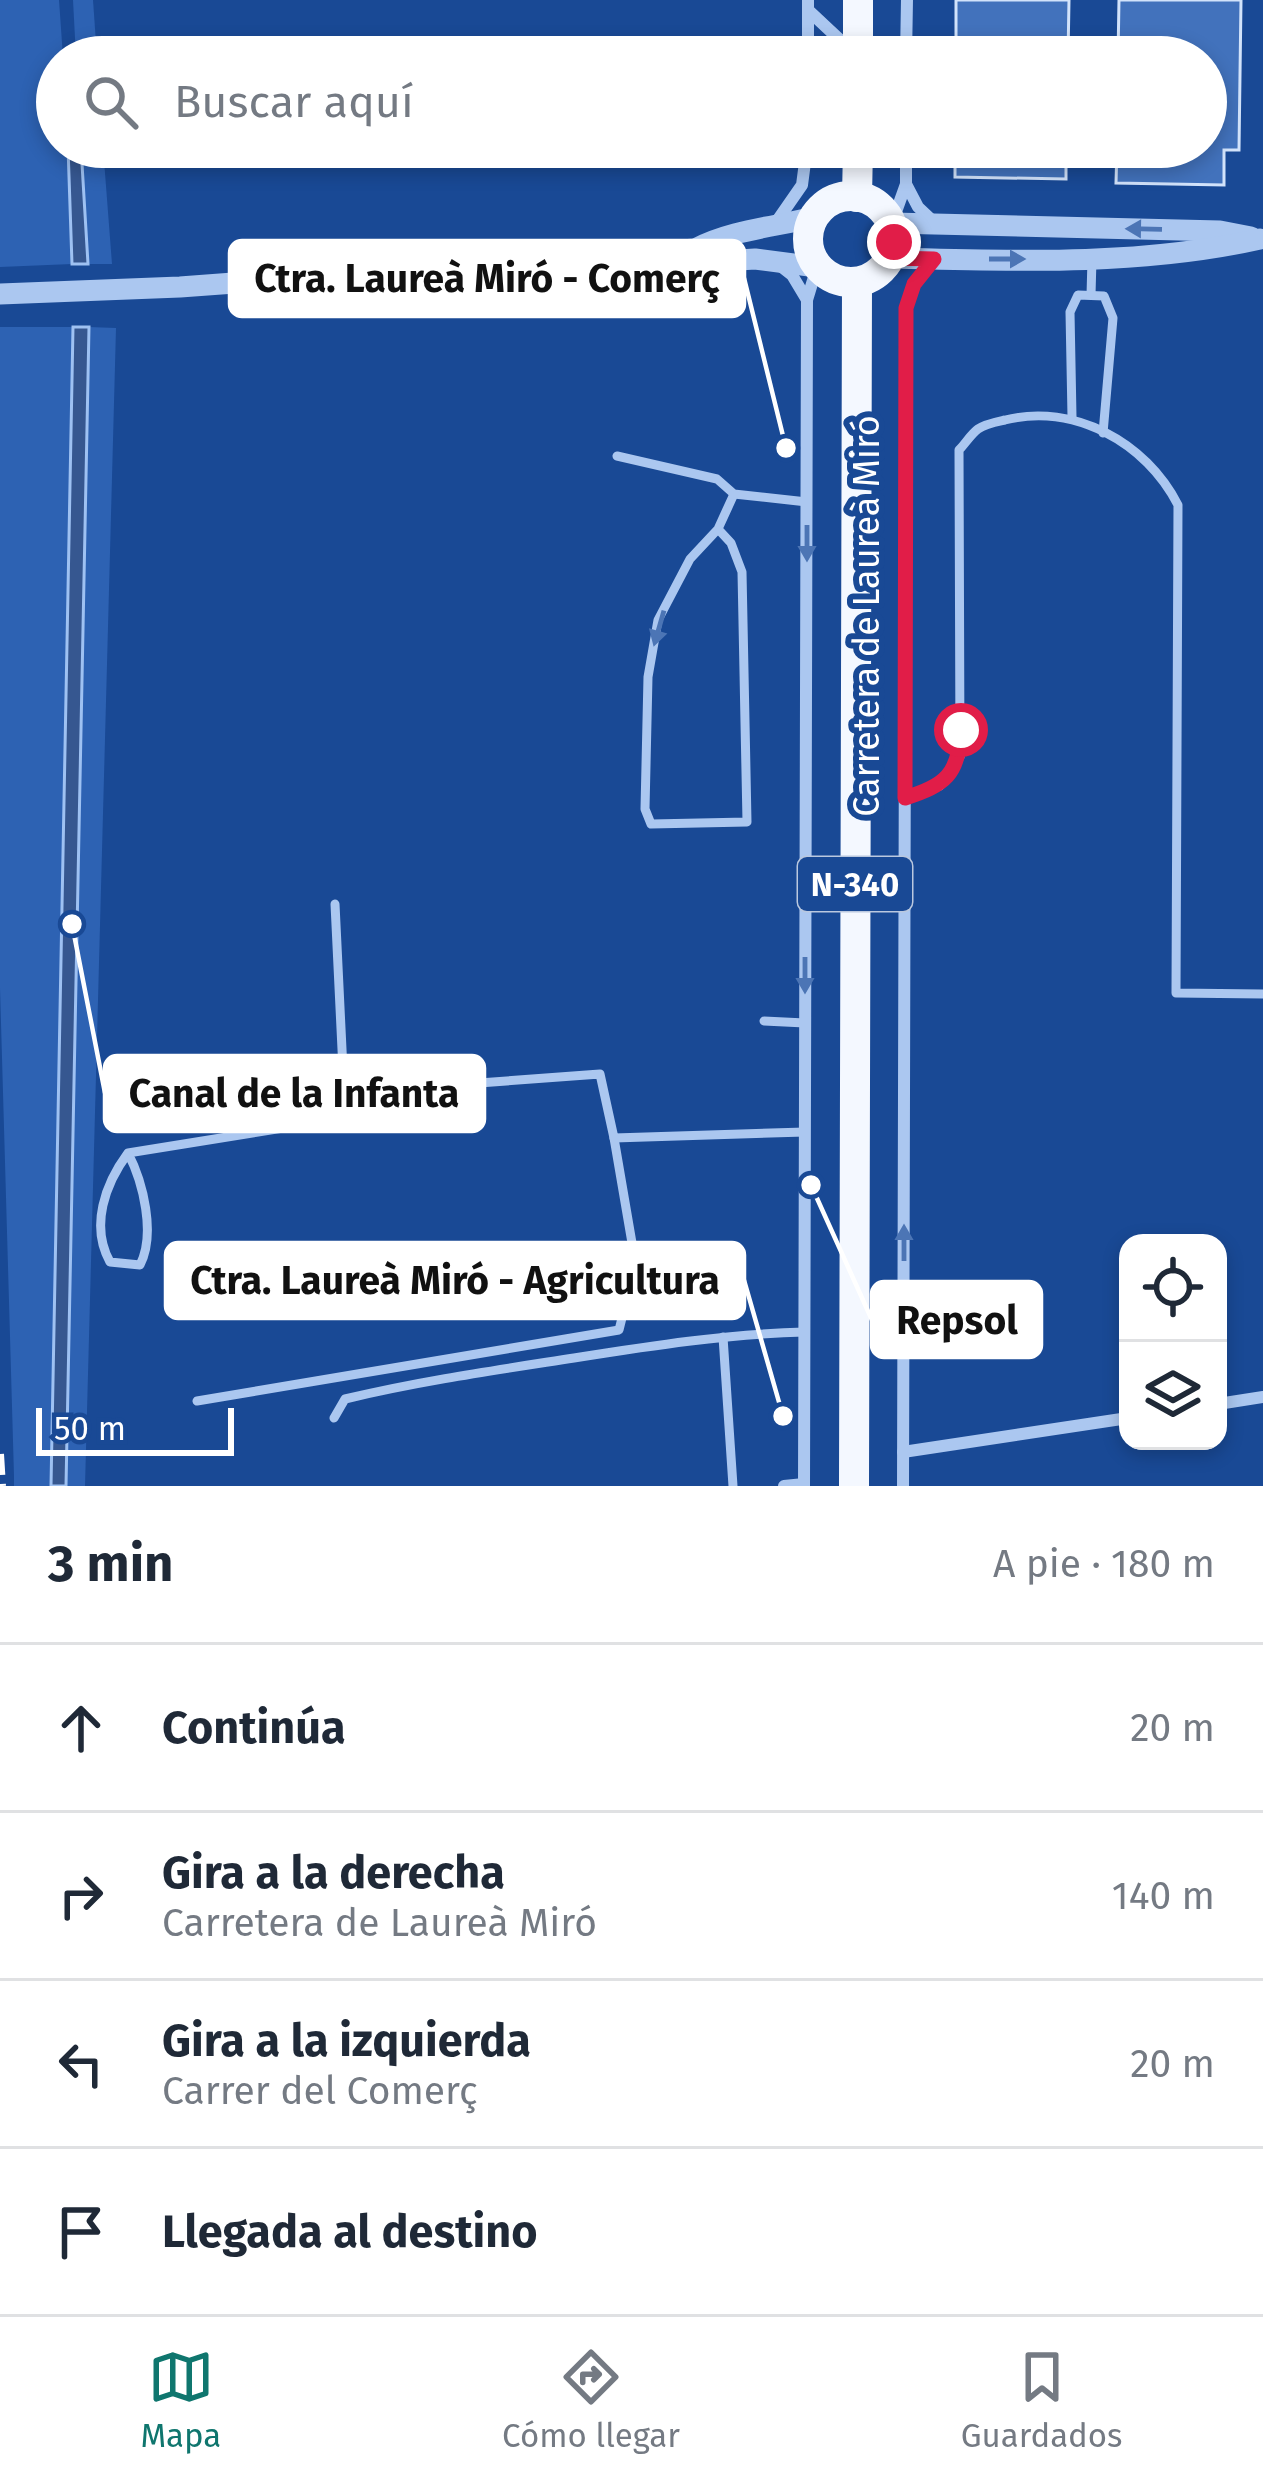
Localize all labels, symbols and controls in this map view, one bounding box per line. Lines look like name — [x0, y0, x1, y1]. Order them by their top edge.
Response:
search box — [36, 36, 1227, 168]
icon: search — [78, 69, 144, 135]
text: Buscar aquí — [174, 75, 414, 129]
route end — [867, 215, 921, 269]
one-way arrow — [1124, 220, 1162, 239]
callout: Ctra. Laureà Miró - Comerç — [230, 241, 744, 316]
one-way arrow — [989, 249, 1027, 269]
text: Ctra. Laureà Miró - Comerç — [254, 256, 720, 303]
street label: Carretera de Laureà Miró — [845, 415, 889, 817]
one-way arrow — [797, 525, 817, 563]
one-way arrow — [649, 610, 667, 647]
route start — [934, 703, 988, 757]
road number: N-340 — [798, 857, 912, 911]
one-way arrow — [795, 957, 815, 995]
callout: Canal de la Infanta — [105, 1056, 484, 1131]
text: Canal de la Infanta — [129, 1071, 459, 1117]
one-way arrow — [894, 1223, 914, 1261]
map controls — [1119, 1234, 1227, 1450]
button: locate — [1119, 1234, 1227, 1342]
callout: Ctra. Laureà Miró - Agricultura — [166, 1243, 744, 1318]
text: Ctra. Laureà Miró - Agricultura — [190, 1258, 720, 1304]
callout: Repsol — [872, 1282, 1041, 1357]
text: Repsol — [896, 1298, 1018, 1344]
button: layers — [1119, 1342, 1227, 1450]
scale bar — [36, 1402, 234, 1455]
text: 50 m — [54, 1409, 126, 1449]
text: 3 min — [48, 1533, 174, 1595]
text: A pie · 180 m — [993, 1541, 1215, 1587]
icon: ahead — [48, 1695, 114, 1761]
text: Continúa — [162, 1701, 346, 1755]
text: 20 m — [1130, 1705, 1215, 1751]
text: Gira a la derecha — [162, 1846, 505, 1900]
icon: right — [48, 1863, 114, 1929]
text: 140 m — [1112, 1873, 1215, 1919]
text: Carretera de Laureà Miró — [162, 1900, 597, 1946]
text: Gira a la izquierda — [162, 2014, 531, 2068]
icon: left — [48, 2031, 114, 2097]
text: 20 m — [1130, 2041, 1215, 2087]
text: Carrer del Comerç — [162, 2068, 478, 2114]
icon: arrive — [48, 2199, 114, 2265]
text: Llegada al destino — [162, 2205, 537, 2259]
tab: Mapa — [140, 2344, 221, 2456]
tab: Cómo llegar — [502, 2344, 680, 2456]
tab: Guardados — [961, 2344, 1123, 2456]

